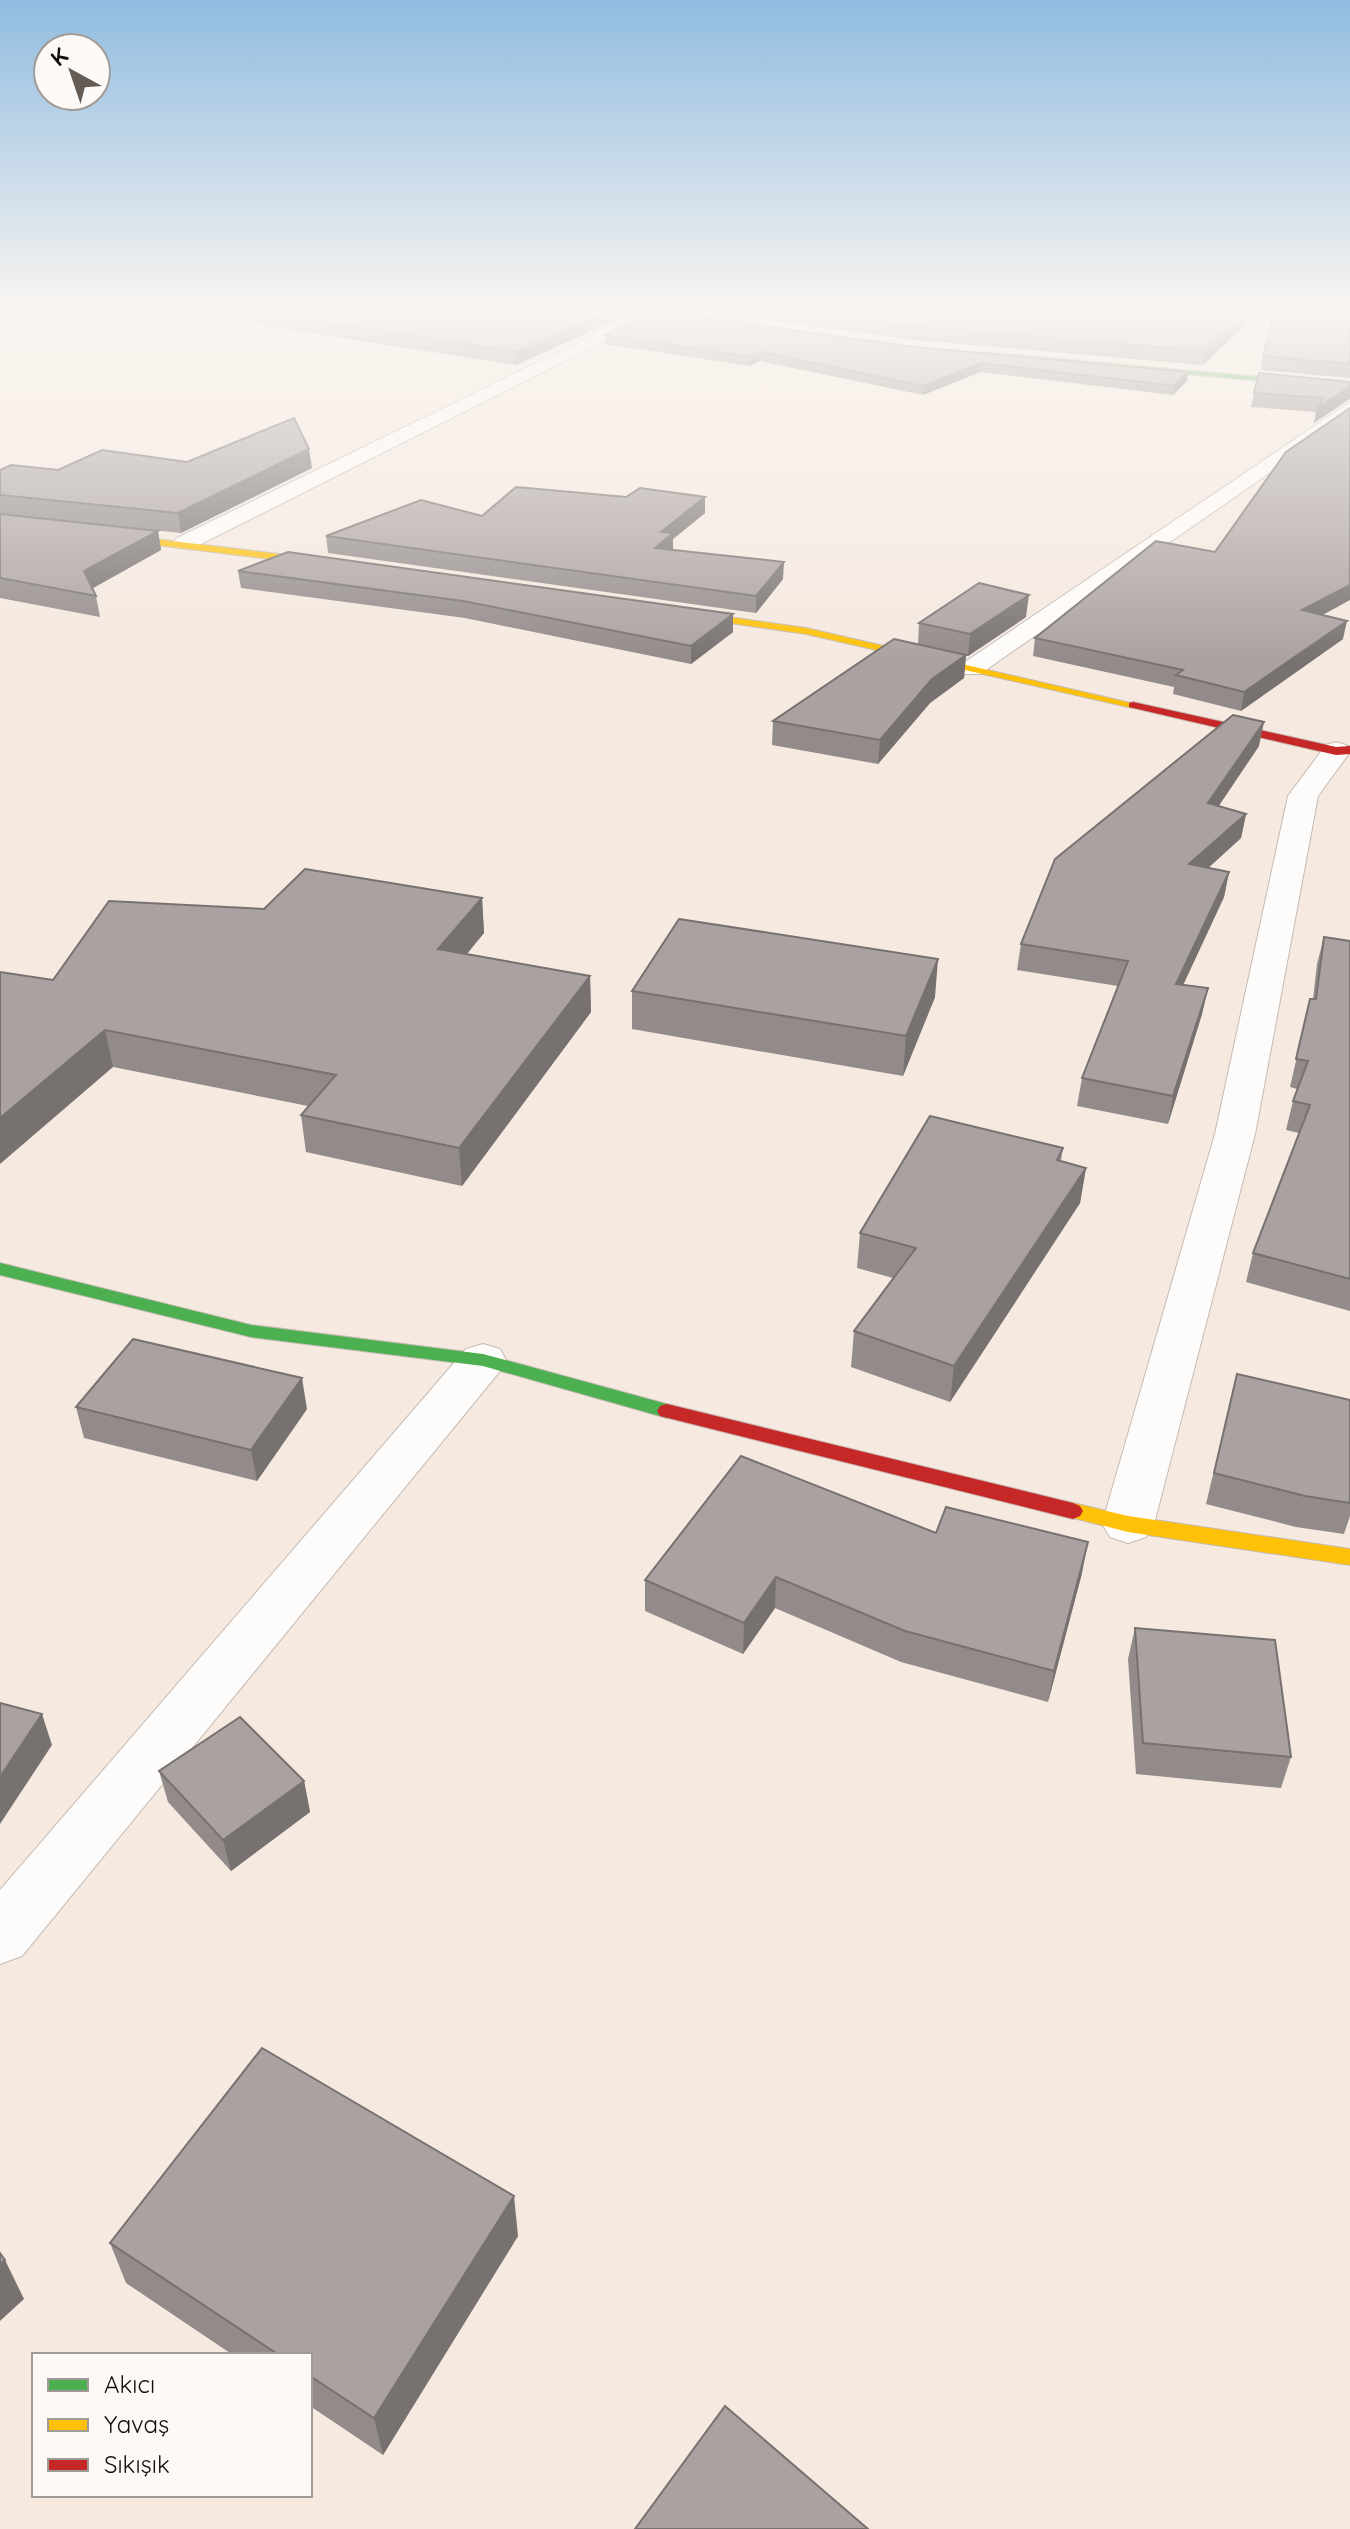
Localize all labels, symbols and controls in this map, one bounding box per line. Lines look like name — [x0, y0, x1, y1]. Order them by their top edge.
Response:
north arrow — [32, 32, 112, 112]
text: K — [45, 41, 74, 72]
legend — [32, 2353, 312, 2497]
text: Akıcı — [104, 2369, 155, 2399]
text: Yavaş — [104, 2409, 169, 2439]
text: Sıkışık — [104, 2449, 170, 2479]

